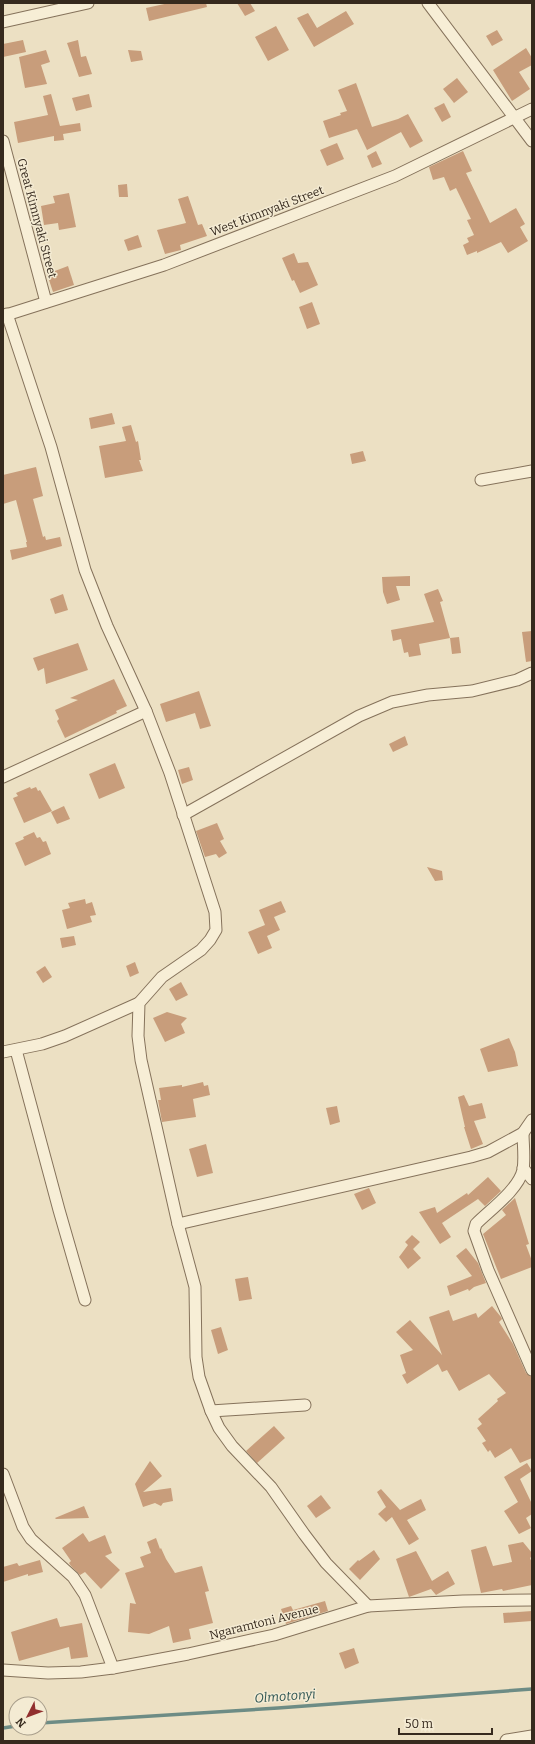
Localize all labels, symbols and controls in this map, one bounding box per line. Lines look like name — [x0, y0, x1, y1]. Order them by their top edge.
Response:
street label: Great Kimnyaki Street — [14, 157, 60, 280]
street label: West Kimnyaki Street — [208, 183, 326, 239]
street label: Ngaramtoni Avenue — [208, 1602, 320, 1642]
water label: Olmotonyi — [254, 1686, 316, 1706]
north arrow — [8, 1696, 48, 1736]
scale bar — [399, 1710, 492, 1736]
text: N — [13, 1714, 29, 1730]
text: 50 m — [405, 1717, 434, 1731]

